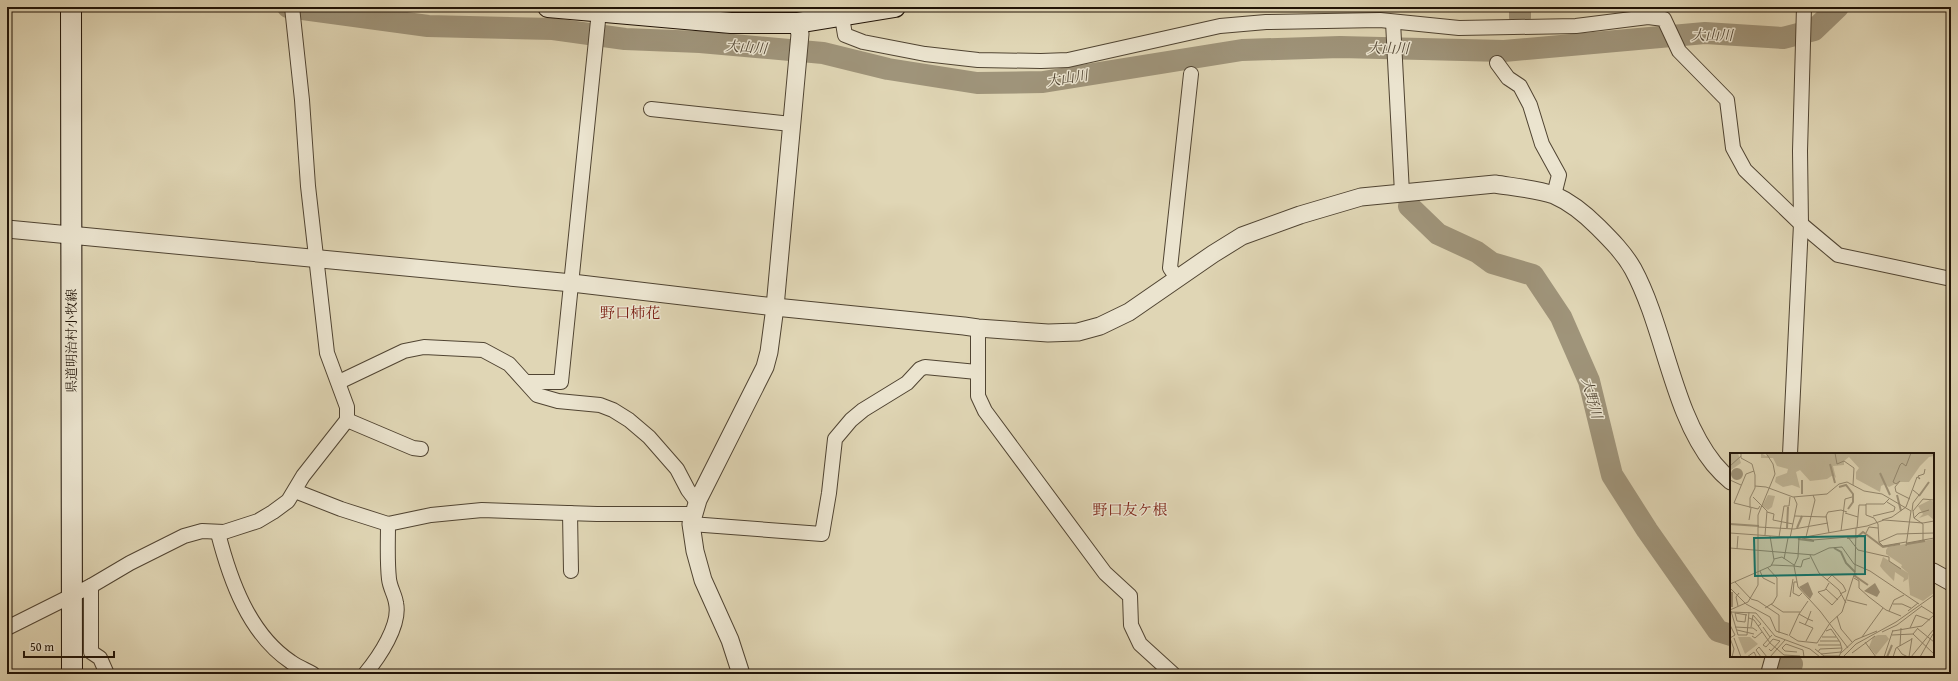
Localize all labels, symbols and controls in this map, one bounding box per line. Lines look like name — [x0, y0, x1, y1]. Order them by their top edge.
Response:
water label: 大山川 — [1691, 25, 1735, 45]
water label: 大山川 — [724, 36, 770, 59]
water label: 大山川 — [1367, 38, 1411, 58]
water label: 大山川 — [1045, 65, 1091, 91]
street label: 県道明治村小牧線 — [62, 289, 81, 393]
district label: 野口柿花 — [600, 302, 660, 323]
water label: 大野川 — [1577, 375, 1608, 423]
inset map — [1730, 453, 1934, 657]
district label: 野口友ケ根 — [1092, 499, 1168, 520]
scale bar — [24, 633, 114, 659]
text: 50 m — [30, 638, 54, 655]

